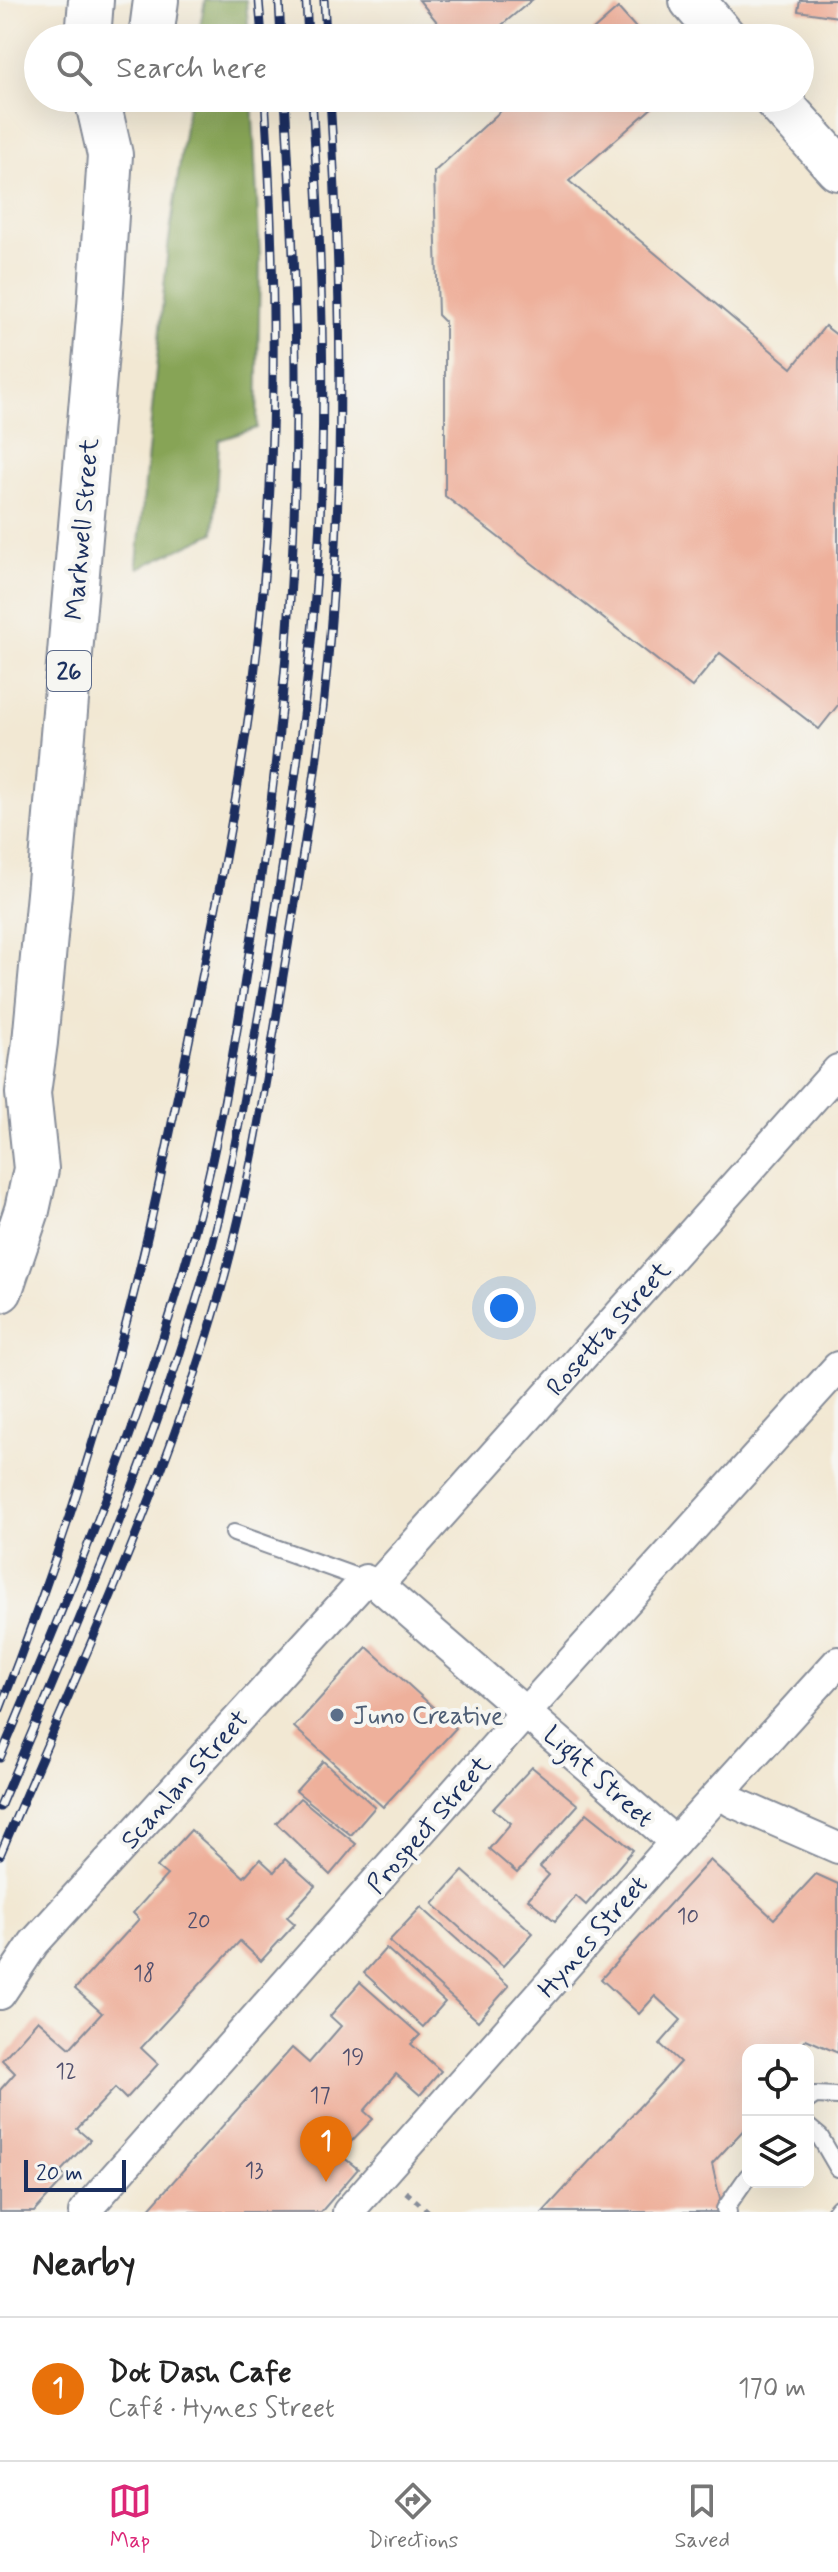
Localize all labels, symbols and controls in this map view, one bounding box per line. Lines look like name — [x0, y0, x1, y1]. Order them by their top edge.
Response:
search box — [24, 24, 814, 112]
icon: search — [52, 46, 96, 90]
text: Search here — [116, 49, 267, 88]
street label: Markwell Street — [58, 437, 108, 622]
road number: 26 — [47, 651, 91, 691]
street label: Rosetta Street — [540, 1255, 679, 1404]
your location — [484, 1288, 524, 1328]
place label: Juno Creative — [353, 1700, 504, 1734]
street label: Scanlan Street — [114, 1703, 257, 1857]
marker: Juno Creative — [328, 1706, 346, 1724]
street label: Light Street — [533, 1719, 660, 1838]
street label: Prospect Street — [360, 1749, 499, 1902]
street label: Hynes Street — [531, 1869, 656, 2006]
house number: 10 — [677, 1903, 699, 1931]
house number: 20 — [187, 1908, 211, 1936]
house number: 18 — [133, 1960, 155, 1988]
house number: 19 — [342, 2044, 364, 2072]
map controls — [742, 2044, 814, 2188]
button: locate — [742, 2044, 814, 2116]
house number: 12 — [55, 2058, 77, 2086]
house number: 17 — [310, 2082, 330, 2110]
pin: 1 — [300, 2116, 352, 2182]
button: layers — [742, 2116, 814, 2188]
scale bar — [24, 2156, 126, 2192]
house number: 13 — [244, 2157, 264, 2185]
text: 20 m — [36, 2160, 83, 2188]
text: Nearby — [32, 2242, 136, 2287]
text: Dot Dash Cafe — [108, 2353, 292, 2392]
text: 1 — [52, 2372, 64, 2406]
text: 170 m — [738, 2372, 806, 2406]
text: Café · Hynes Street — [108, 2392, 335, 2426]
tab: Map — [108, 2479, 152, 2555]
tab: Directions — [368, 2479, 458, 2555]
tab: Saved — [674, 2479, 730, 2555]

